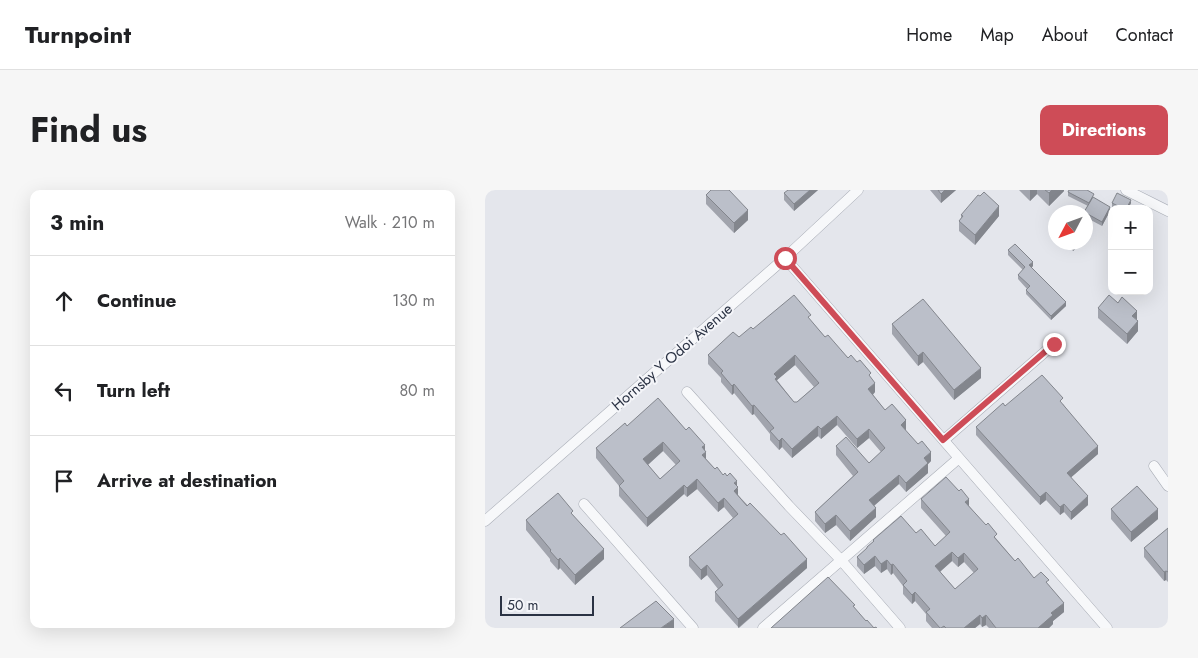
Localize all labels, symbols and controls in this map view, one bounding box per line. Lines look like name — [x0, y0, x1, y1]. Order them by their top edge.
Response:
text: Turnpoint — [25, 17, 131, 52]
text: Home — [906, 22, 952, 48]
text: Map — [980, 22, 1014, 48]
text: About — [1042, 22, 1087, 48]
text: Contact — [1115, 22, 1173, 48]
text: Find us — [30, 105, 147, 155]
button: Directions — [1040, 105, 1168, 155]
north arrow — [1048, 205, 1093, 250]
map controls — [1108, 205, 1153, 295]
button: + — [1108, 205, 1153, 250]
text: 3 min — [50, 208, 104, 238]
text: Walk · 210 m — [345, 211, 435, 234]
route start — [774, 247, 797, 270]
button: − — [1108, 250, 1153, 295]
icon: ahead — [50, 287, 78, 315]
text: Continue — [97, 287, 176, 314]
text: 130 m — [392, 289, 435, 312]
street label: Hornsby Y Odoi Avenue — [607, 298, 738, 416]
route end — [1043, 333, 1066, 356]
icon: left — [50, 377, 78, 405]
text: Turn left — [97, 377, 170, 404]
text: 80 m — [399, 379, 435, 402]
icon: arrive — [50, 467, 78, 495]
text: Arrive at destination — [97, 467, 277, 494]
scale bar — [500, 593, 594, 616]
text: 50 m — [507, 595, 538, 615]

